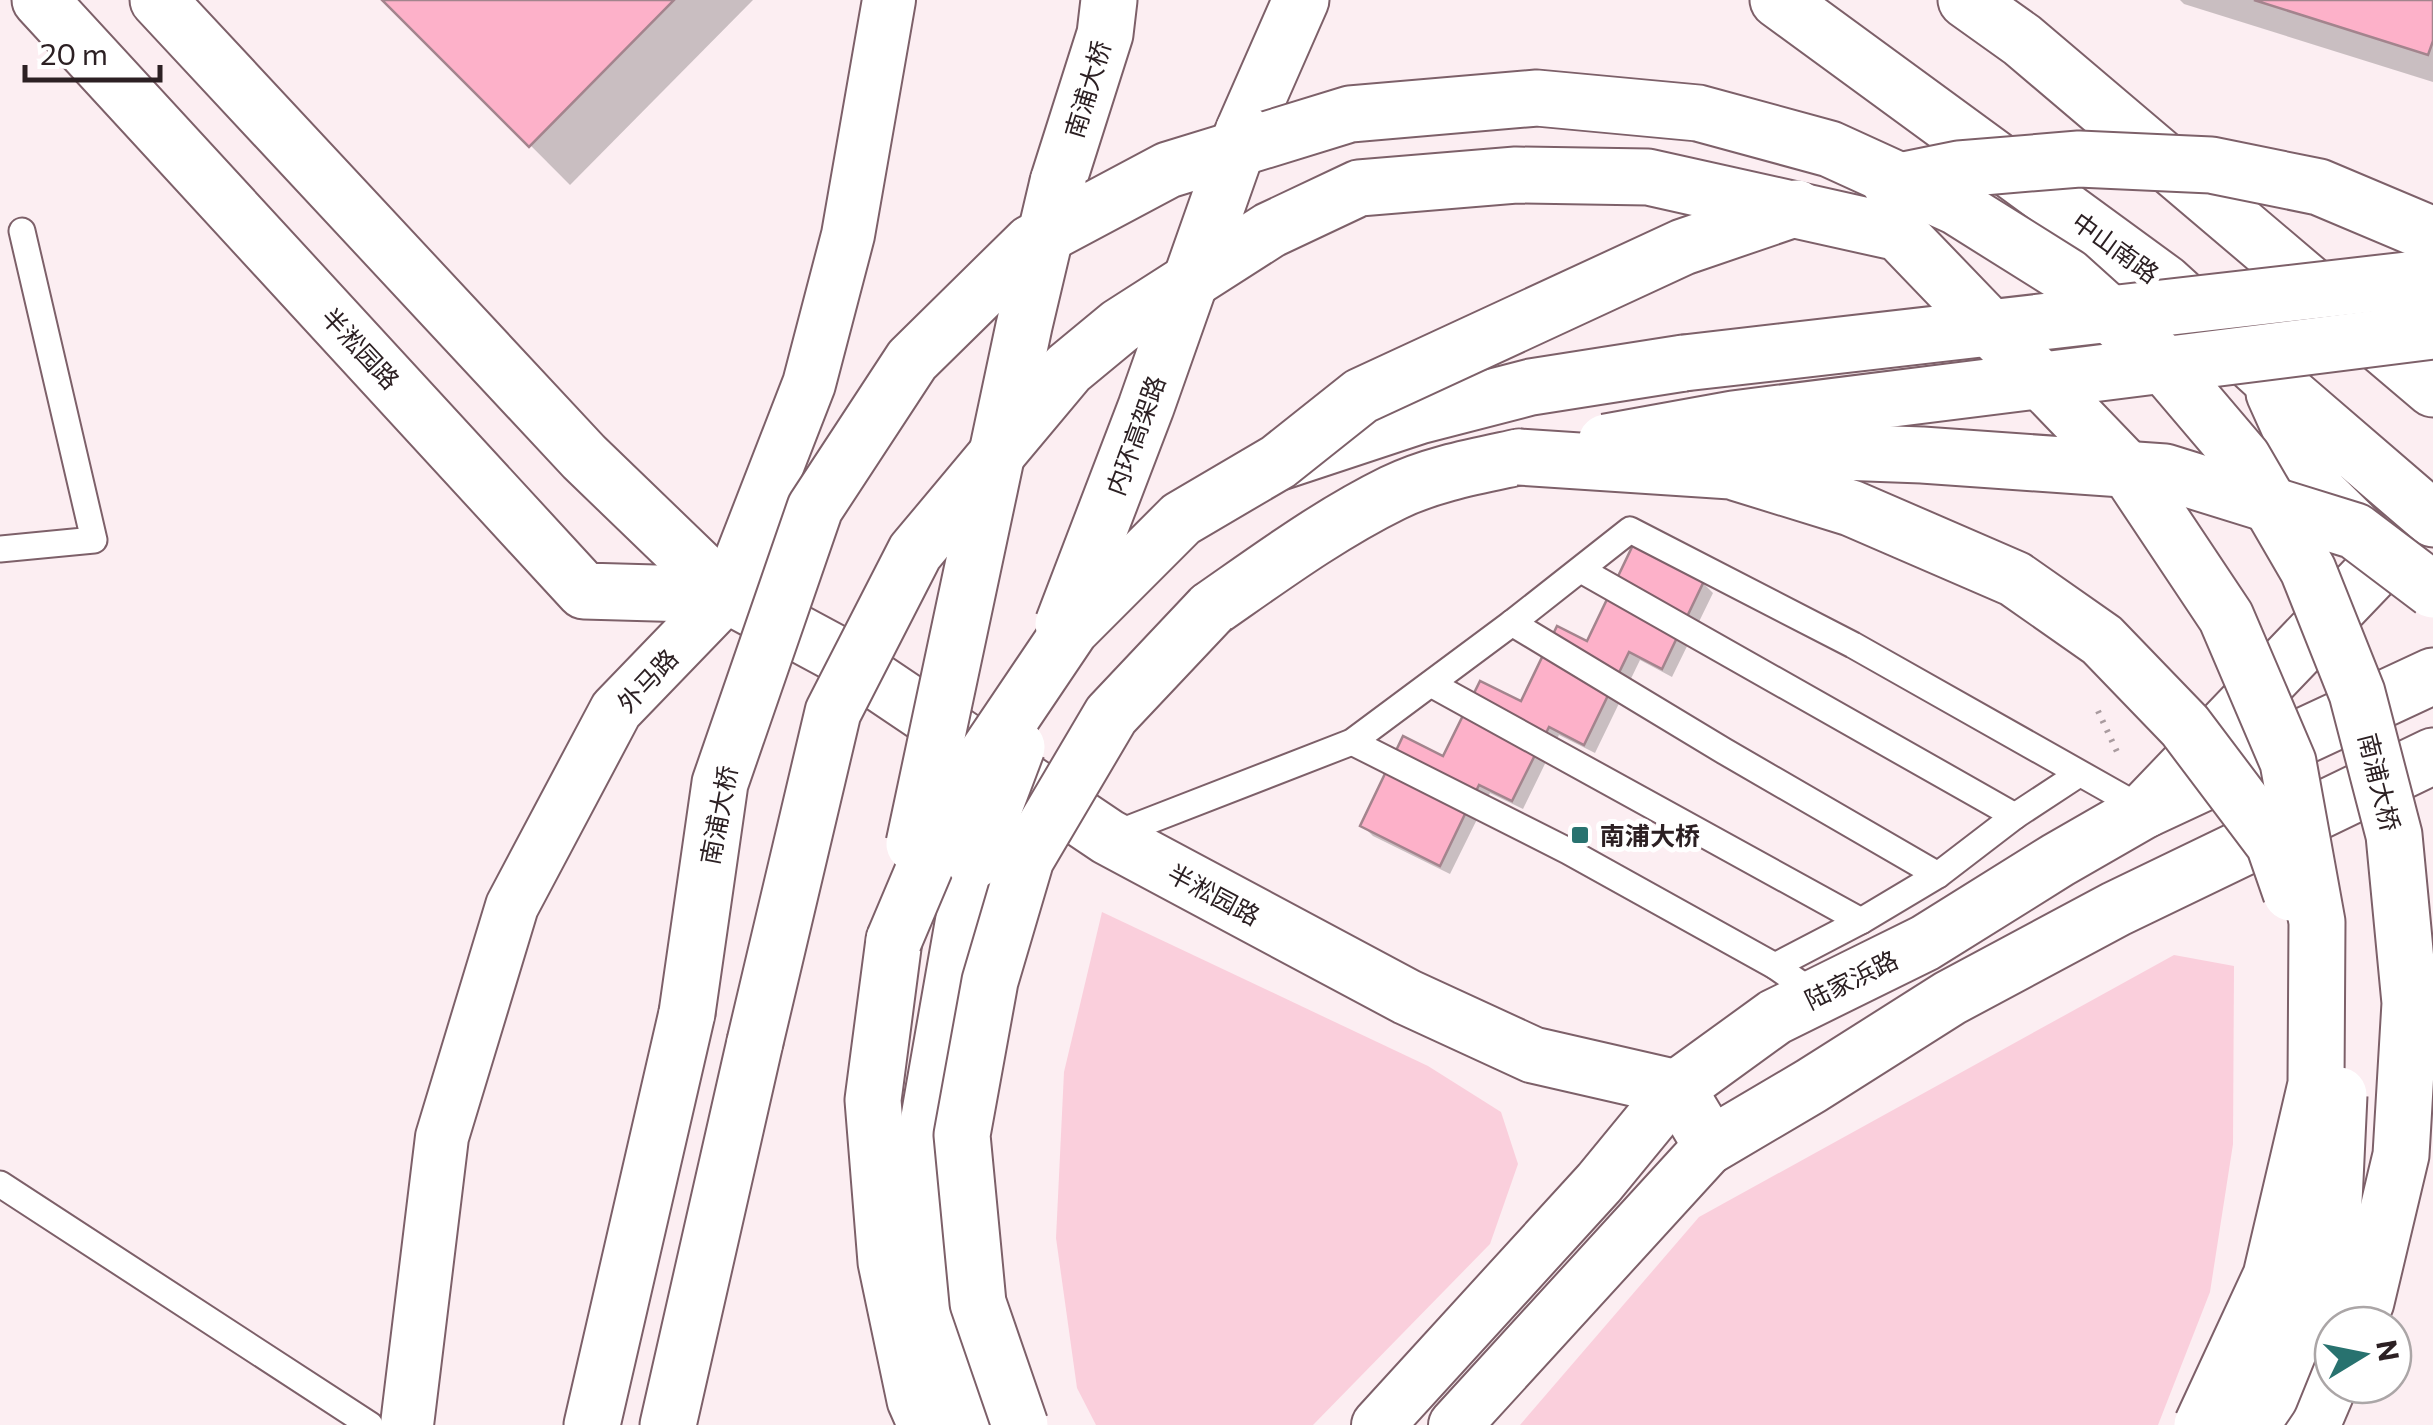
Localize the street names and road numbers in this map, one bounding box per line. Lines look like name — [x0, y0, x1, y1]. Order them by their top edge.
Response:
street label: 南浦大桥 — [1058, 37, 1116, 141]
street label: 中山南路 — [2067, 205, 2165, 289]
street label: 半淞园路 — [316, 301, 406, 395]
street label: 内环高架路 — [1100, 371, 1170, 499]
street label: 外马路 — [610, 642, 684, 718]
street label: 南浦大桥 — [2353, 730, 2407, 834]
street label: 南浦大桥 — [694, 763, 742, 867]
street label: 半淞园路 — [1163, 857, 1265, 931]
street label: 陆家浜路 — [1799, 944, 1903, 1014]

